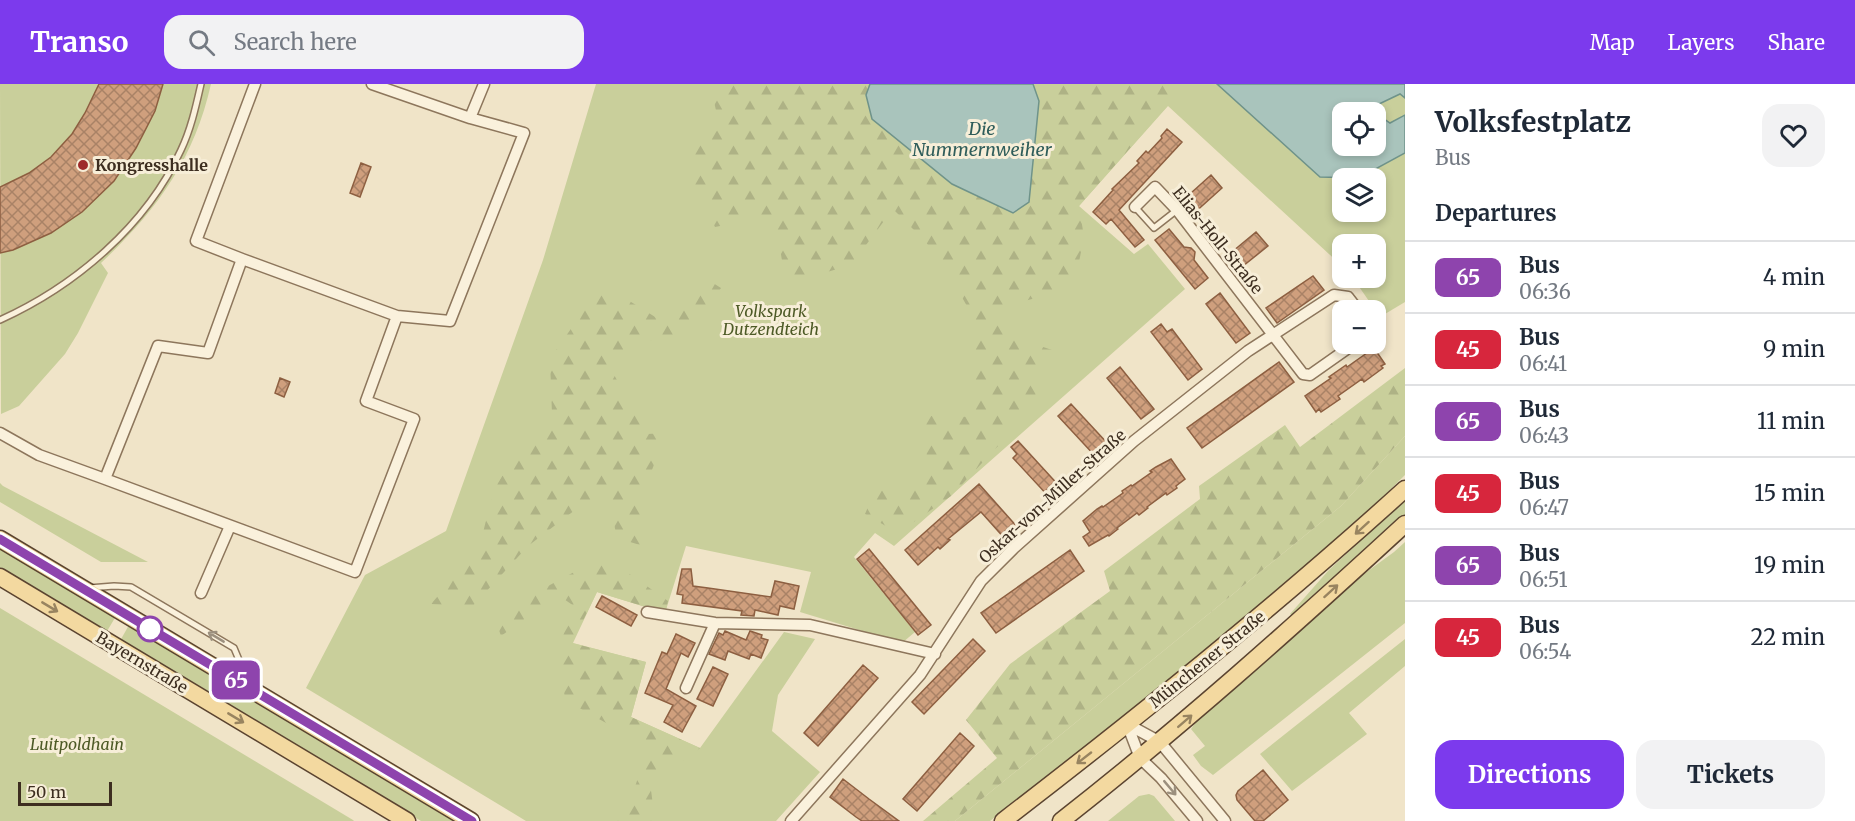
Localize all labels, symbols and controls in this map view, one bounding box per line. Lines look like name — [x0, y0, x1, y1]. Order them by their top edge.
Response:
search box — [164, 15, 584, 69]
text: Transo — [30, 24, 128, 60]
icon: search — [185, 26, 218, 59]
text: Search here — [233, 28, 357, 56]
text: Map — [1590, 29, 1635, 56]
text: Layers — [1668, 29, 1735, 56]
text: Share — [1768, 29, 1825, 56]
map controls — [1332, 102, 1386, 354]
button: locate — [1332, 102, 1386, 156]
text: Volksfestplatz — [1435, 104, 1631, 140]
button: heart — [1762, 104, 1825, 167]
water label: Die Nummernweiher — [912, 117, 1052, 161]
text: Bus — [1435, 145, 1471, 170]
place label: Kongresshalle — [95, 155, 208, 175]
marker: Kongresshalle — [76, 158, 90, 172]
button: layers — [1332, 168, 1386, 222]
street label: Elias-Holl-Straße — [1169, 182, 1267, 298]
text: Departures — [1435, 199, 1557, 227]
button: + — [1332, 234, 1386, 288]
text: Bus — [1519, 251, 1560, 279]
text: 4 min — [1763, 263, 1825, 291]
text: 65 — [1456, 264, 1480, 291]
text: 06:36 — [1519, 279, 1571, 304]
button: − — [1332, 300, 1386, 354]
park label: Volkspark Dutzendteich — [722, 301, 819, 339]
text: Bus — [1519, 323, 1560, 351]
text: 9 min — [1763, 335, 1825, 363]
text: 45 — [1456, 336, 1480, 363]
text: 06:41 — [1519, 351, 1567, 376]
text: Bus — [1519, 395, 1560, 423]
text: 11 min — [1757, 407, 1825, 435]
text: 65 — [1456, 408, 1480, 435]
text: 06:43 — [1519, 423, 1569, 448]
street label: Oskar-von-Miller-Straße — [974, 425, 1130, 567]
text: Bus — [1519, 467, 1560, 495]
text: 15 min — [1754, 479, 1825, 507]
text: 45 — [1456, 480, 1480, 507]
text: 06:47 — [1519, 495, 1569, 520]
one-way arrow — [1354, 521, 1369, 535]
text: Bus — [1519, 539, 1560, 567]
text: 19 min — [1754, 551, 1825, 579]
text: 65 — [1456, 552, 1480, 579]
text: 06:51 — [1519, 567, 1567, 592]
one-way arrow — [1323, 584, 1338, 598]
one-way arrow — [41, 602, 58, 614]
street label: Münchener Straße — [1145, 606, 1269, 712]
text: Bus — [1519, 611, 1560, 639]
unlabelled marker — [137, 616, 163, 642]
text: 22 min — [1751, 623, 1825, 651]
text: 45 — [1456, 624, 1480, 651]
street label: Bayernstraße — [92, 627, 192, 697]
one-way arrow — [208, 631, 225, 643]
text: 06:54 — [1519, 639, 1571, 664]
line badge: 65 — [209, 660, 263, 700]
text: 65 — [224, 667, 248, 694]
one-way arrow — [227, 713, 244, 725]
one-way arrow — [1177, 714, 1193, 727]
park label: Luitpoldhain — [30, 734, 124, 754]
button: Directions — [1435, 740, 1624, 809]
button: Tickets — [1636, 740, 1825, 809]
one-way arrow — [1077, 751, 1093, 764]
scale bar — [18, 779, 112, 806]
one-way arrow — [1163, 780, 1177, 795]
text: 50 m — [27, 782, 66, 802]

